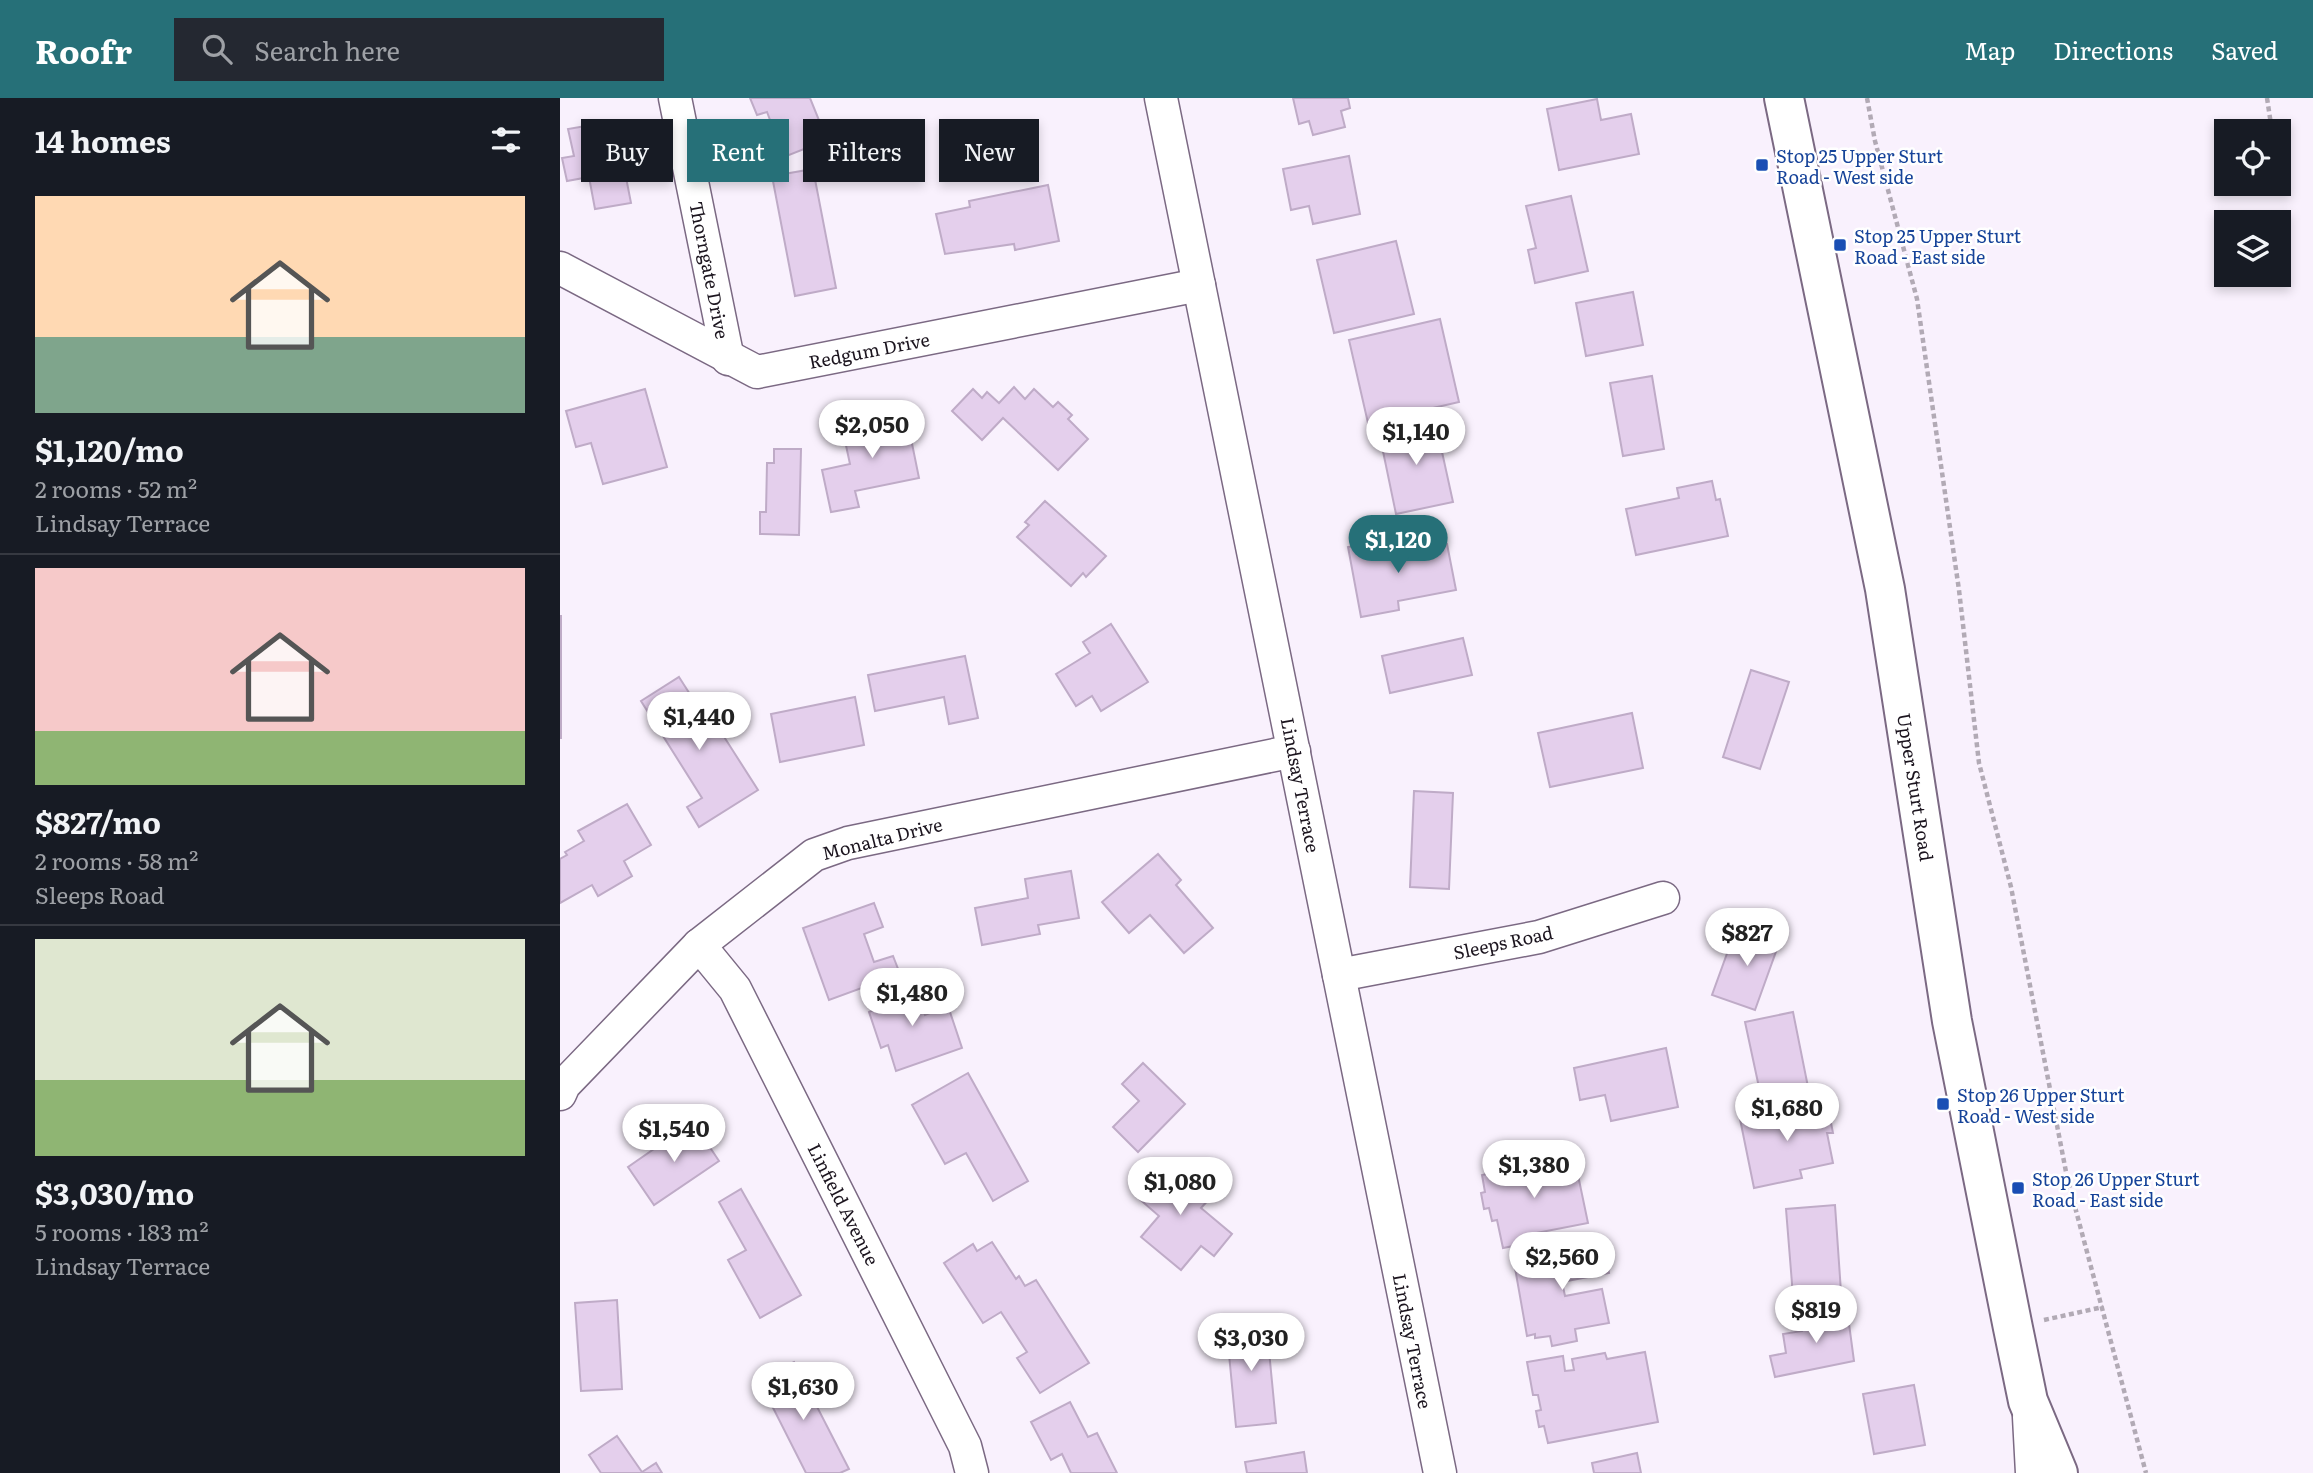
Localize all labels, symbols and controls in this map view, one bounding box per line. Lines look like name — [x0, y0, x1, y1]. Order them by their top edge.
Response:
search box — [174, 18, 664, 81]
text: Roofr — [35, 25, 132, 74]
icon: search — [198, 30, 236, 68]
text: Search here — [254, 30, 400, 69]
text: Map — [1964, 32, 2015, 67]
text: Directions — [2053, 32, 2173, 67]
text: Saved — [2211, 32, 2278, 67]
text: 14 homes — [35, 118, 171, 162]
chip: Buy — [581, 119, 673, 182]
chip: Rent — [687, 119, 789, 182]
chip: Filters — [803, 119, 925, 182]
chip: New — [939, 119, 1039, 182]
map controls — [2214, 119, 2291, 287]
button: locate — [2214, 119, 2291, 196]
icon: filters — [487, 121, 525, 159]
place label: Stop 25 Upper Sturt Road - West side — [1776, 142, 1944, 190]
marker: Stop 25 Upper Sturt Road - West side — [1754, 157, 1770, 173]
street label: Thorngate Drive — [683, 199, 737, 341]
button: layers — [2214, 210, 2291, 287]
place label: Stop 25 Upper Sturt Road - East side — [1854, 222, 2022, 270]
marker: Stop 25 Upper Sturt Road - East side — [1832, 237, 1848, 253]
icon: home — [217, 242, 343, 368]
street label: Redgum Drive — [806, 325, 932, 375]
pin: $2,050 — [815, 400, 929, 460]
text: $2,050 — [835, 406, 909, 440]
pin: $1,140 — [1359, 408, 1473, 467]
text: $1,140 — [1382, 413, 1450, 447]
text: $1,120/mo — [35, 427, 184, 471]
text: 2 rooms · 52 m² — [35, 471, 197, 505]
text: Lindsay Terrace — [35, 505, 210, 539]
pin: $1,120 — [1341, 516, 1455, 575]
text: $1,120 — [1365, 521, 1431, 555]
icon: home — [217, 614, 343, 740]
pin: $1,440 — [642, 692, 756, 752]
text: $1,440 — [663, 698, 735, 732]
street label: Upper Sturt Road — [1891, 711, 1941, 863]
street label: Lindsay Terrace — [1275, 715, 1327, 855]
text: $827/mo — [35, 799, 161, 843]
street label: Monalta Drive — [819, 810, 945, 866]
text: 2 rooms · 58 m² — [35, 843, 198, 877]
text: Sleeps Road — [35, 877, 165, 911]
pin: $827 — [1706, 908, 1788, 968]
text: $827 — [1721, 914, 1773, 948]
street label: Sleeps Road — [1451, 918, 1555, 966]
pin: $1,480 — [855, 968, 969, 1028]
text: $1,480 — [876, 974, 948, 1008]
icon: home — [217, 985, 343, 1111]
place label: Stop 26 Upper Sturt Road - West side — [1957, 1081, 2125, 1129]
pin: $1,680 — [1730, 1084, 1844, 1143]
text: $1,680 — [1751, 1089, 1823, 1123]
marker: Stop 26 Upper Sturt Road - West side — [1935, 1096, 1951, 1112]
pin: $1,540 — [617, 1104, 731, 1164]
text: $1,540 — [638, 1110, 710, 1144]
street label: Linfield Avenue — [802, 1138, 886, 1270]
pin: $1,380 — [1477, 1140, 1591, 1200]
text: $1,380 — [1498, 1146, 1570, 1180]
pin: $1,080 — [1123, 1158, 1237, 1217]
text: $1,080 — [1144, 1163, 1216, 1197]
place label: Stop 26 Upper Sturt Road - East side — [2032, 1165, 2200, 1213]
text: $3,030/mo — [35, 1170, 194, 1214]
marker: Stop 26 Upper Sturt Road - East side — [2010, 1180, 2026, 1196]
text: 5 rooms · 183 m² — [35, 1214, 209, 1248]
pin: $2,560 — [1505, 1232, 1619, 1292]
text: $2,560 — [1525, 1238, 1599, 1272]
text: Lindsay Terrace — [35, 1248, 210, 1282]
street label: Lindsay Terrace — [1387, 1271, 1439, 1411]
pin: $819 — [1775, 1286, 1857, 1345]
text: $819 — [1791, 1291, 1841, 1325]
pin: $3,030 — [1194, 1314, 1308, 1373]
text: $3,030 — [1214, 1319, 1288, 1353]
pin: $1,630 — [746, 1362, 860, 1422]
text: $1,630 — [767, 1368, 839, 1402]

